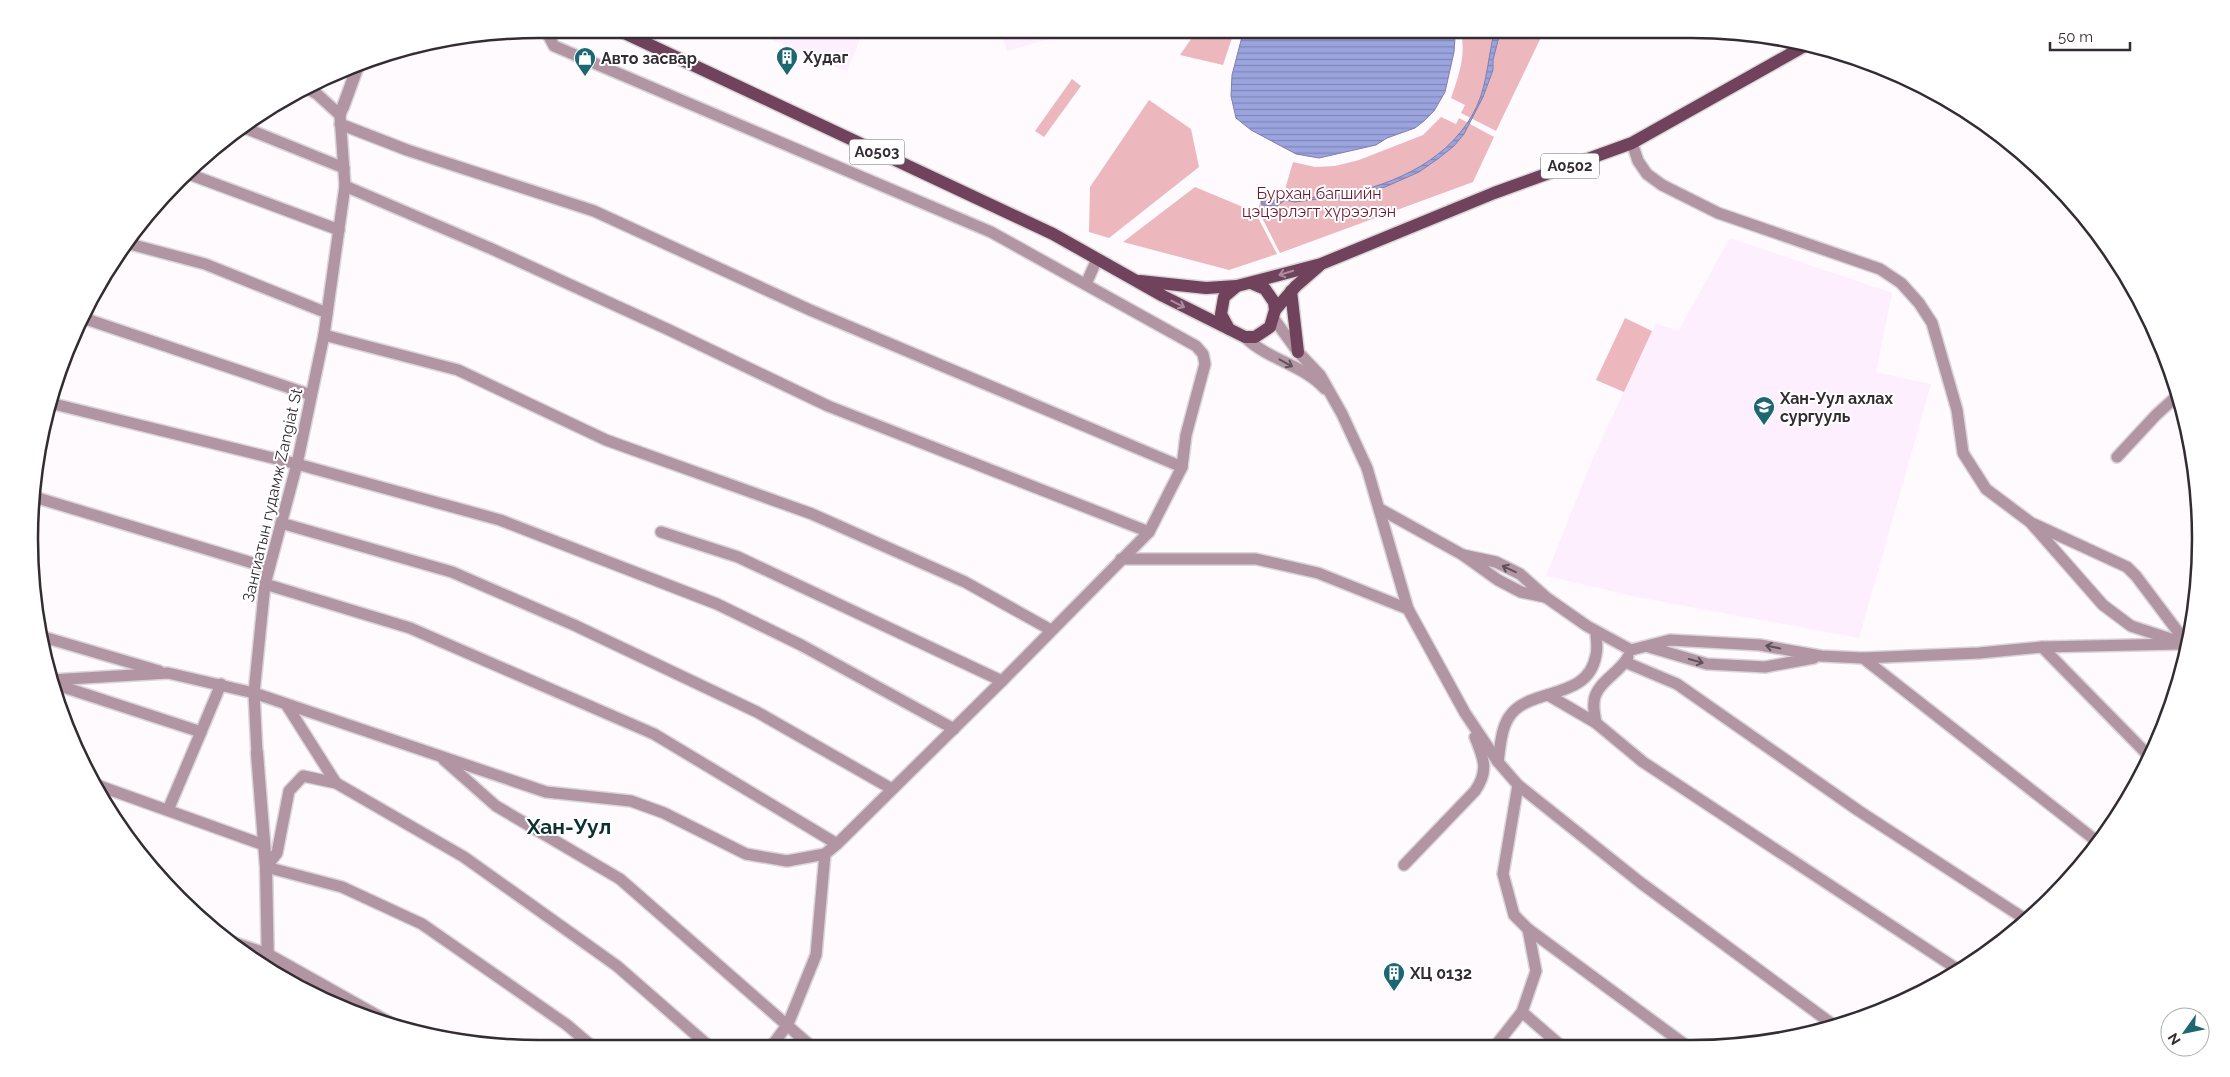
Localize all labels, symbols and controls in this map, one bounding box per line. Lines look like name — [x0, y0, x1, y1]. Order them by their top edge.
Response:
scale bar — [2050, 20, 2130, 52]
text: 50 m — [2058, 28, 2093, 46]
building icon: Худаг — [775, 45, 799, 76]
shop icon: Авто засвар — [573, 46, 597, 77]
place label: Худаг — [802, 48, 848, 67]
place label: Авто засвар — [601, 49, 697, 68]
road number: A0503 — [850, 140, 904, 164]
road number: A0502 — [1541, 154, 1599, 178]
park label: Бурхан багшийн цэцэрлэгт хүрээлэн — [1242, 184, 1396, 221]
one-way arrow — [1278, 268, 1294, 278]
one-way arrow — [1170, 300, 1185, 309]
one-way arrow — [1279, 358, 1294, 368]
street label: Зангиатын гудамж Zangiat St — [239, 386, 306, 604]
place label: Хан-Уул ахлах сургууль — [1779, 389, 1893, 426]
school or university icon: Хан-Уул ахлах сургууль — [1752, 395, 1776, 426]
one-way arrow — [1502, 563, 1517, 573]
one-way arrow — [1765, 642, 1781, 651]
one-way arrow — [1687, 657, 1703, 667]
district label: Хан-Уул — [526, 814, 611, 839]
building icon: ХЦ 0132 — [1382, 961, 1406, 992]
place label: ХЦ 0132 — [1409, 964, 1472, 983]
north arrow — [2160, 1007, 2210, 1057]
text: N — [2164, 1030, 2184, 1048]

